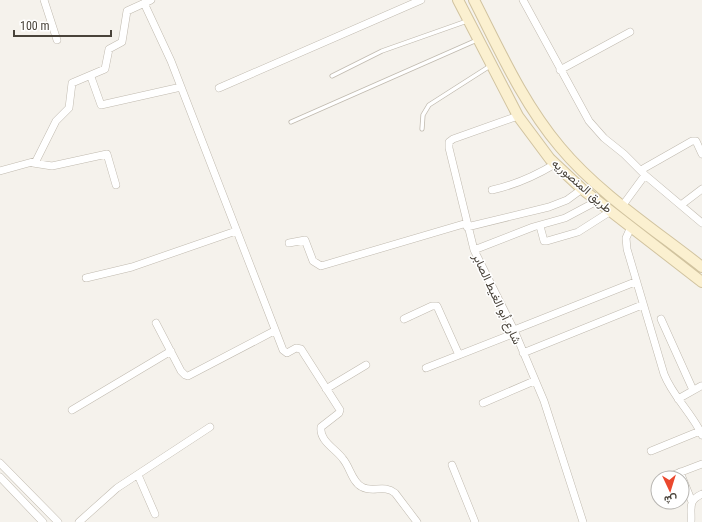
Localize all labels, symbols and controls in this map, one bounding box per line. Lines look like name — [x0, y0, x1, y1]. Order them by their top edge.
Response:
scale bar — [14, 12, 111, 38]
text: 100 m — [20, 19, 50, 33]
street label: طريق المنصوريه — [548, 156, 615, 217]
street label: شارع أبو الغيط الصابر — [468, 250, 524, 347]
north arrow — [650, 470, 690, 510]
text: ش — [664, 493, 678, 506]

